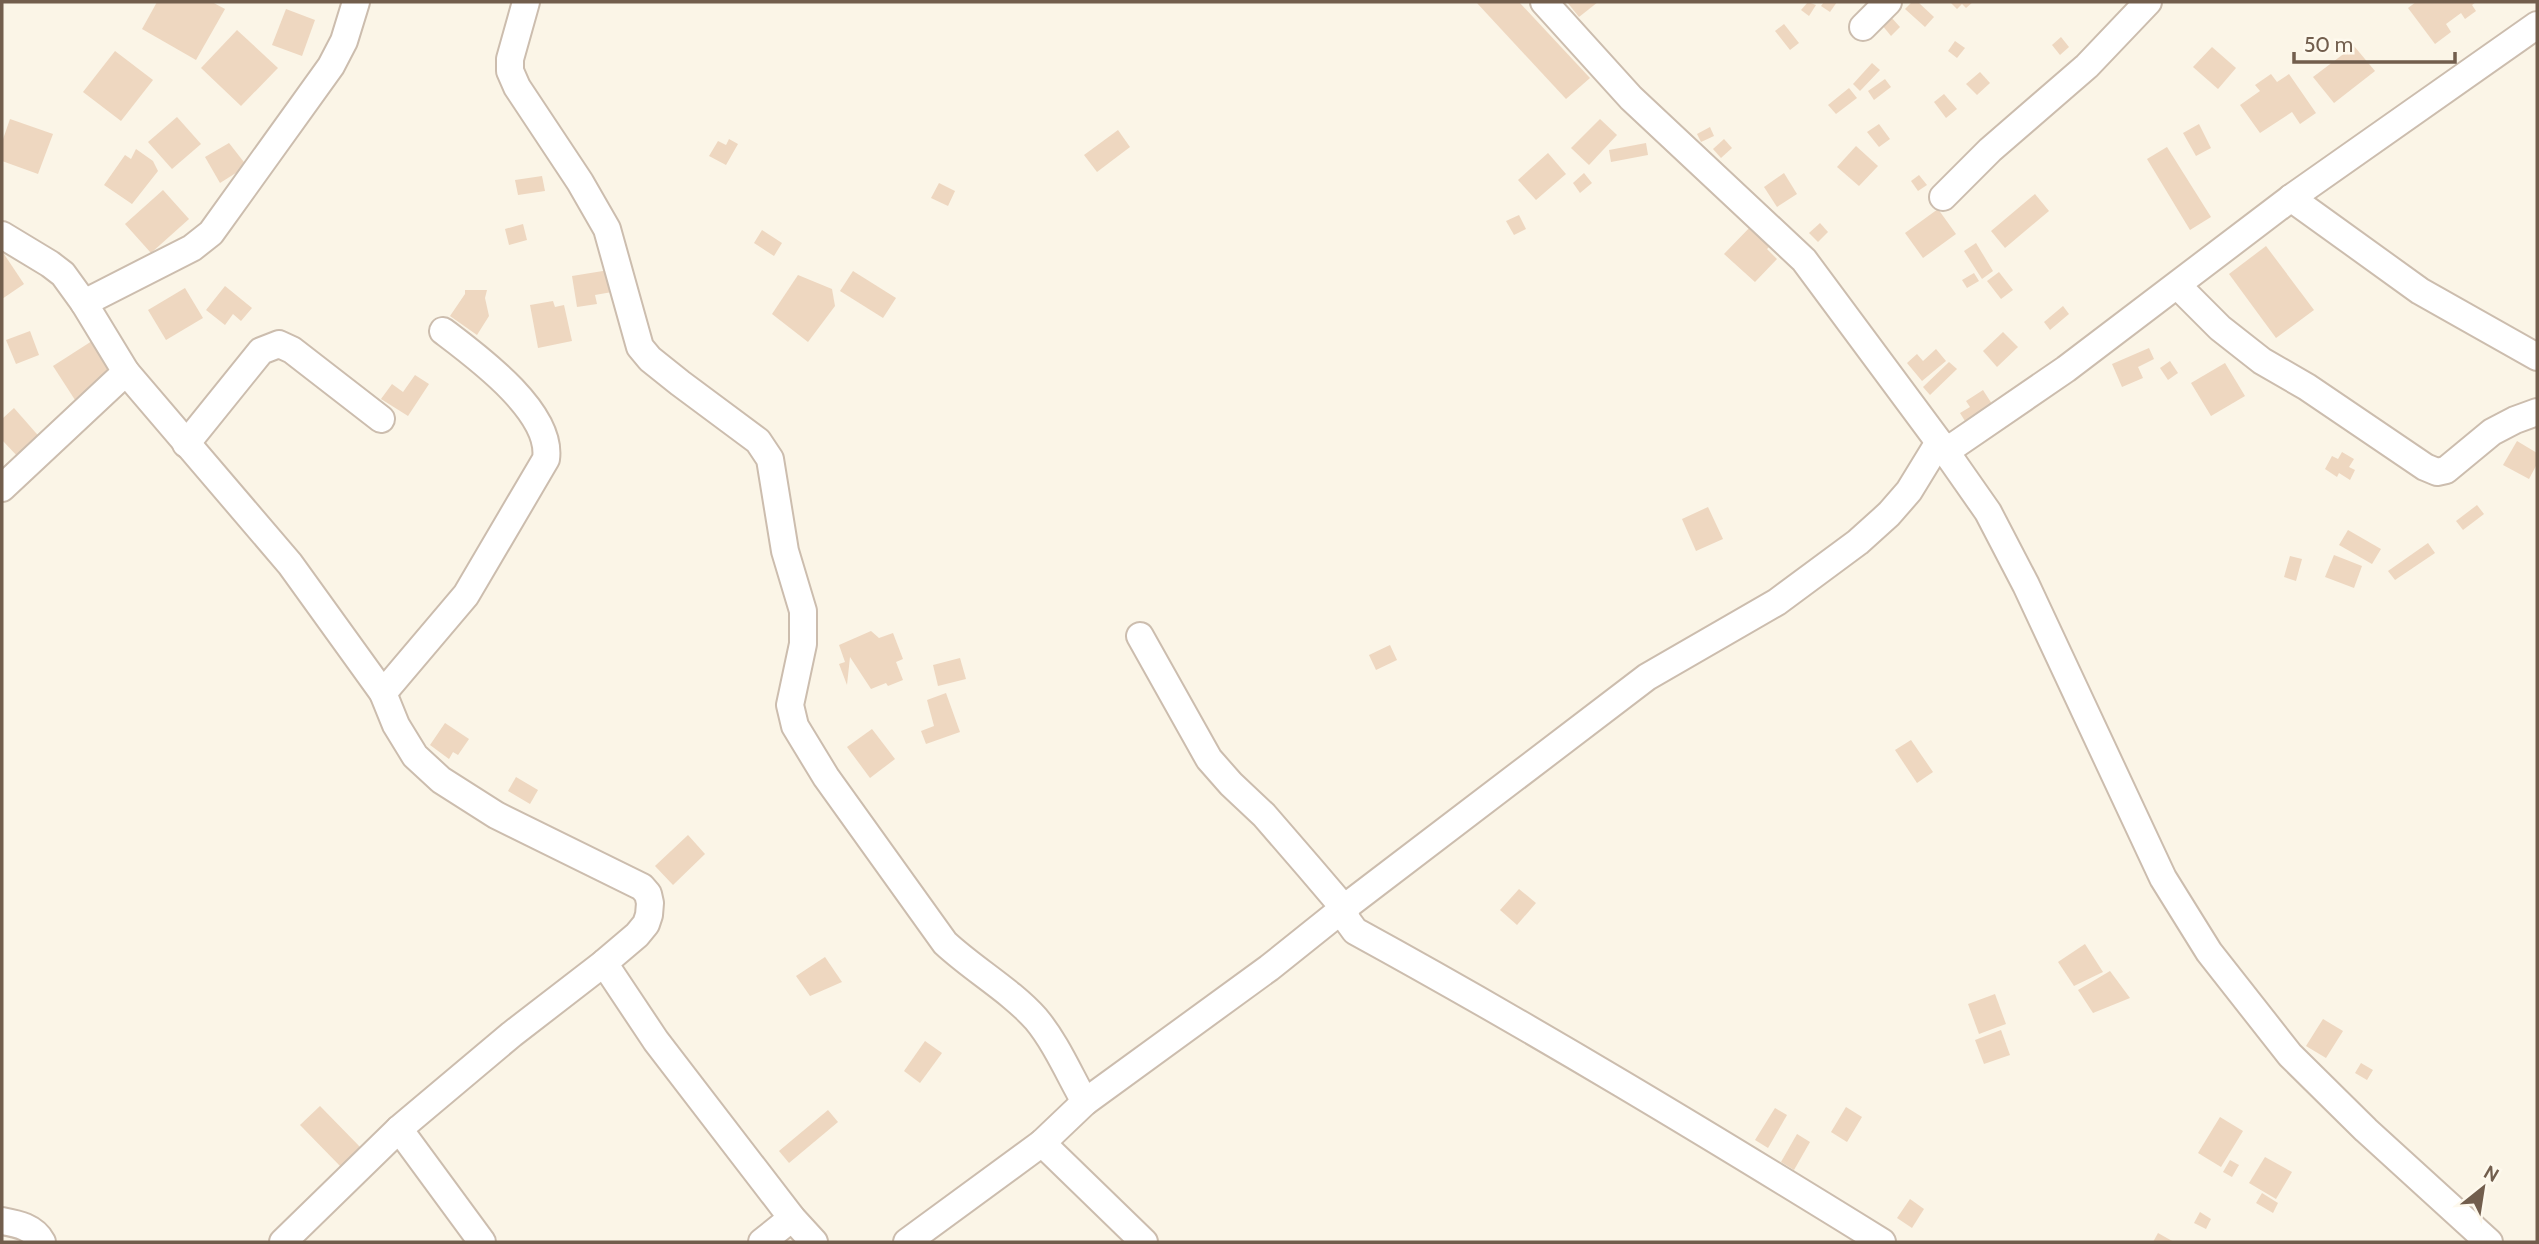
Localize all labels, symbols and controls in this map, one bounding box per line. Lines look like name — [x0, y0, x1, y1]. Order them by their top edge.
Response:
scale bar — [2294, 21, 2455, 65]
text: 50 m — [2304, 32, 2353, 57]
north arrow — [2448, 1153, 2518, 1223]
text: N — [2480, 1160, 2503, 1187]

